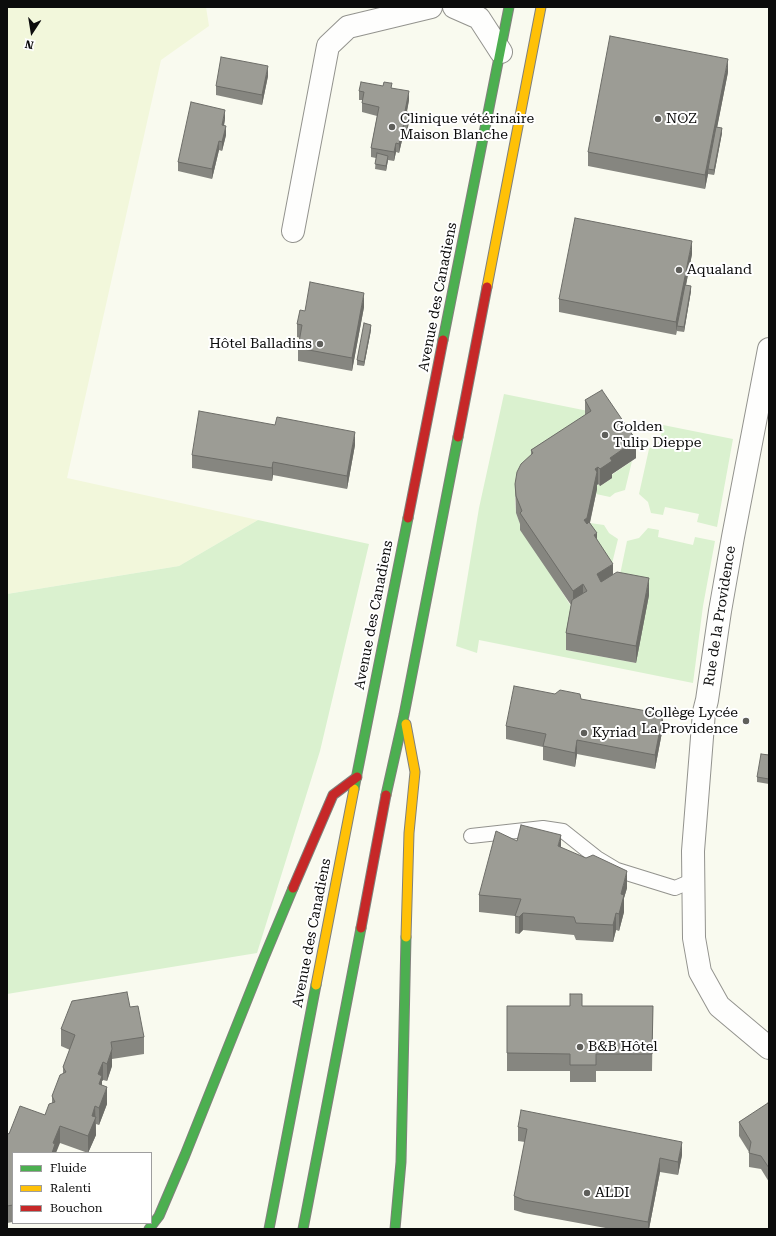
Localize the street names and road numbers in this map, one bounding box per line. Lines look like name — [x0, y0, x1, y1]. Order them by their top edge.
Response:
street label: Avenue des Canadiens — [415, 221, 461, 373]
street label: Avenue des Canadiens — [351, 539, 397, 691]
street label: Rue de la Providence — [701, 545, 739, 687]
street label: Avenue des Canadiens — [289, 857, 335, 1009]

